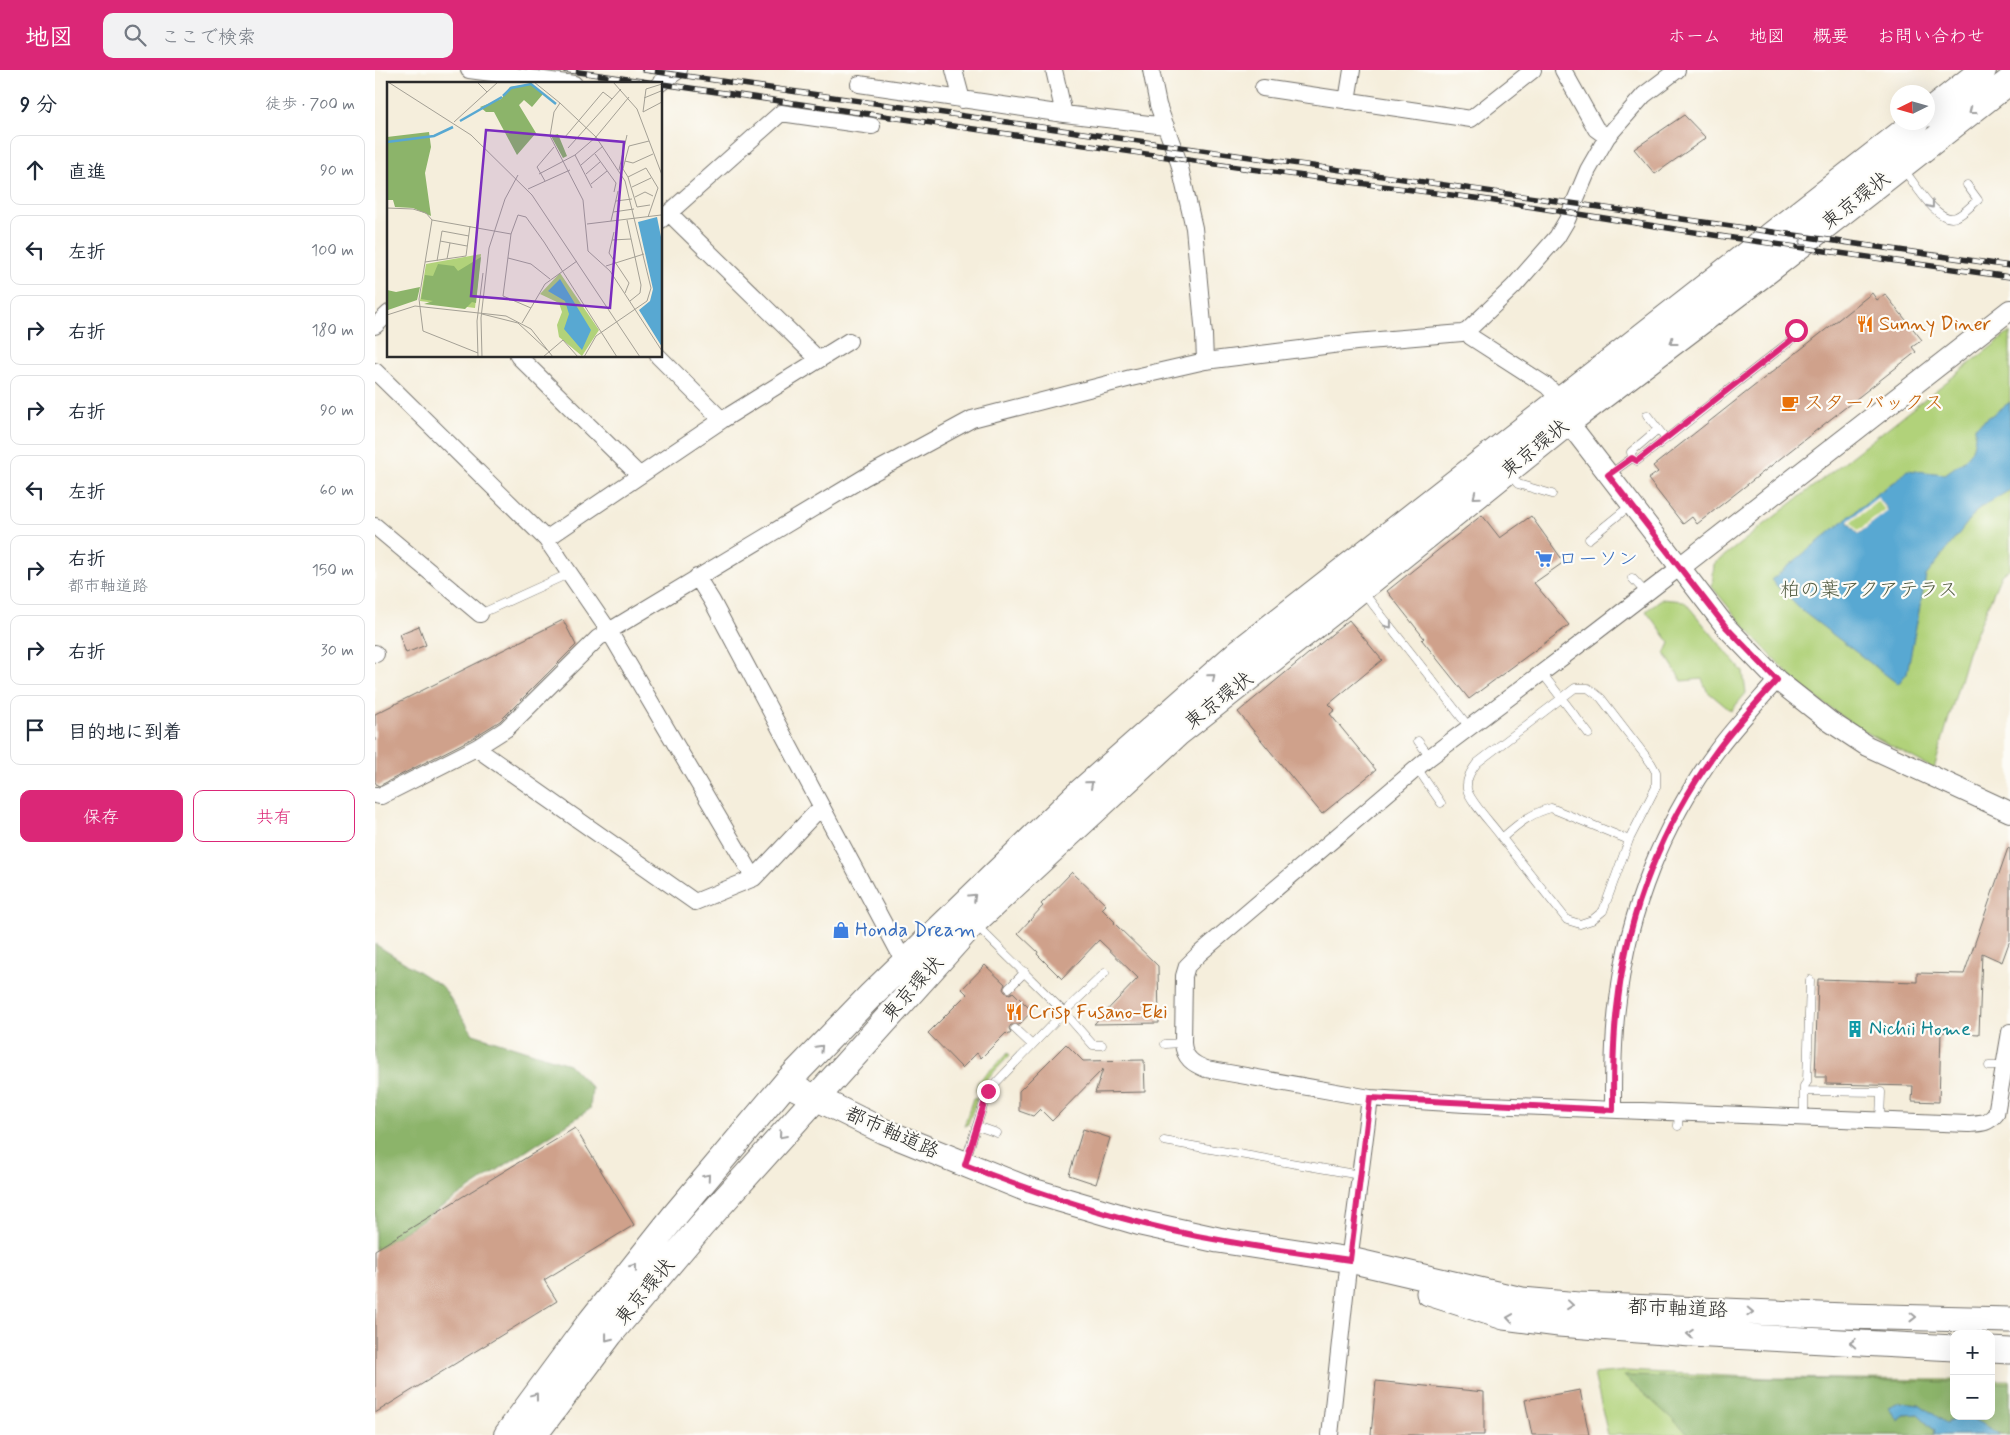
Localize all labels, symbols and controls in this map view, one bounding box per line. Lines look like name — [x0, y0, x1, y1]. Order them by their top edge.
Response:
search box — [103, 13, 453, 58]
icon: search — [121, 21, 149, 49]
text: 地図 — [25, 23, 73, 54]
text: ここで検索 — [161, 25, 256, 50]
text: ホーム — [1668, 25, 1721, 49]
text: 地図 — [1749, 25, 1785, 49]
text: 概要 — [1813, 25, 1849, 49]
text: お問い合わせ — [1877, 25, 1985, 49]
inset map — [387, 82, 663, 358]
north arrow — [1890, 85, 1935, 130]
text: 9 分 — [20, 91, 57, 119]
text: 徒歩 · 700 m — [265, 94, 355, 115]
one-way arrow — [1969, 105, 1978, 113]
icon: ahead — [21, 156, 49, 184]
text: 直進 — [68, 160, 106, 185]
text: 90 m — [320, 160, 354, 181]
street label: 東京環状 — [1816, 166, 1896, 236]
one-way arrow — [1925, 199, 1934, 208]
icon: left — [21, 236, 49, 264]
one-way arrow — [1799, 238, 1808, 247]
text: 左折 — [68, 240, 106, 265]
text: 100 m — [311, 240, 354, 261]
place label: Sunny Diner — [1879, 311, 1991, 338]
restaurant icon: Sunny Diner — [1855, 314, 1875, 334]
icon: right — [21, 316, 49, 344]
route start — [1785, 319, 1808, 342]
text: 右折 — [68, 320, 106, 345]
text: 180 m — [311, 320, 354, 341]
one-way arrow — [1669, 336, 1679, 345]
place label: スターバックス — [1804, 390, 1944, 417]
cafe icon: スターバックス — [1780, 393, 1800, 413]
icon: right — [21, 396, 49, 424]
text: 右折 — [68, 400, 106, 425]
text: 90 m — [320, 400, 354, 421]
street label: 東京環状 — [1495, 413, 1575, 485]
icon: left — [21, 476, 49, 504]
text: 左折 — [68, 480, 106, 505]
text: 60 m — [320, 480, 354, 501]
one-way arrow — [1473, 490, 1482, 499]
place label: ローソン — [1558, 546, 1638, 573]
text: 右折 — [68, 547, 106, 572]
supermarket icon: ローソン — [1534, 549, 1554, 569]
icon: right — [21, 556, 49, 584]
text: 150 m — [312, 560, 354, 581]
text: 都市軸道路 — [68, 576, 148, 597]
park label: 柏の葉アクアテラス — [1780, 577, 1958, 604]
one-way arrow — [1383, 619, 1391, 628]
icon: right — [21, 636, 49, 664]
text: 右折 — [68, 640, 106, 665]
text: 30 m — [321, 640, 354, 661]
street label: 東京環状 — [1179, 666, 1259, 736]
one-way arrow — [1206, 674, 1215, 683]
icon: arrive — [21, 716, 49, 744]
text: 目的地に到着 — [68, 720, 182, 745]
one-way arrow — [1084, 782, 1093, 790]
button: 保存 — [20, 790, 183, 842]
button: 共有 — [193, 790, 355, 842]
one-way arrow — [967, 893, 976, 902]
place label: Honda Dream — [855, 917, 976, 944]
shop icon: Honda Dream — [831, 920, 851, 940]
street label: 東京環状 — [876, 950, 950, 1028]
place label: Crisp Fusano-Eki — [1028, 999, 1168, 1026]
restaurant icon: Crisp Fusano-Eki — [1004, 1002, 1024, 1022]
place label: Nichii Home — [1869, 1016, 1971, 1043]
building icon: Nichii Home — [1845, 1019, 1865, 1039]
one-way arrow — [814, 1045, 823, 1054]
route end — [977, 1080, 1000, 1103]
street label: 都市軸道路 — [841, 1100, 943, 1166]
one-way arrow — [779, 1129, 788, 1138]
one-way arrow — [702, 1173, 711, 1182]
street label: 東京環状 — [609, 1253, 681, 1331]
one-way arrow — [629, 1264, 637, 1273]
street label: 都市軸道路 — [1628, 1294, 1728, 1324]
one-way arrow — [1567, 1299, 1575, 1310]
one-way arrow — [1746, 1307, 1754, 1317]
one-way arrow — [1909, 1312, 1917, 1322]
one-way arrow — [1506, 1313, 1515, 1323]
one-way arrow — [1685, 1328, 1693, 1339]
map controls — [1950, 1330, 1995, 1420]
button: + — [1950, 1330, 1995, 1375]
one-way arrow — [605, 1332, 613, 1341]
one-way arrow — [1848, 1337, 1856, 1348]
button: − — [1950, 1375, 1995, 1420]
one-way arrow — [530, 1393, 538, 1402]

